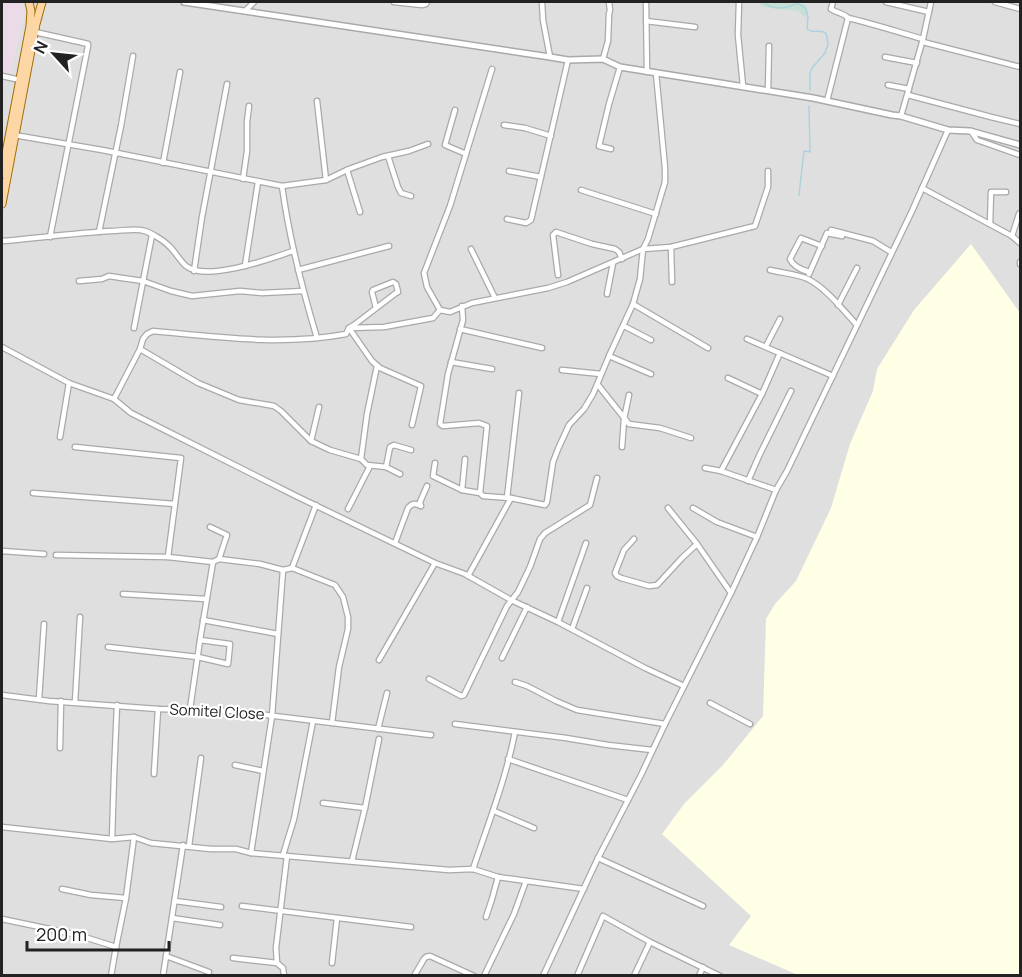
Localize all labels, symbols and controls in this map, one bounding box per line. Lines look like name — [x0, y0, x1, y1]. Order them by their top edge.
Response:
north arrow — [24, 24, 84, 84]
text: N — [28, 37, 53, 57]
street label: Somitel Close — [169, 699, 265, 724]
scale bar — [27, 914, 170, 952]
text: 200 m — [36, 922, 87, 946]

